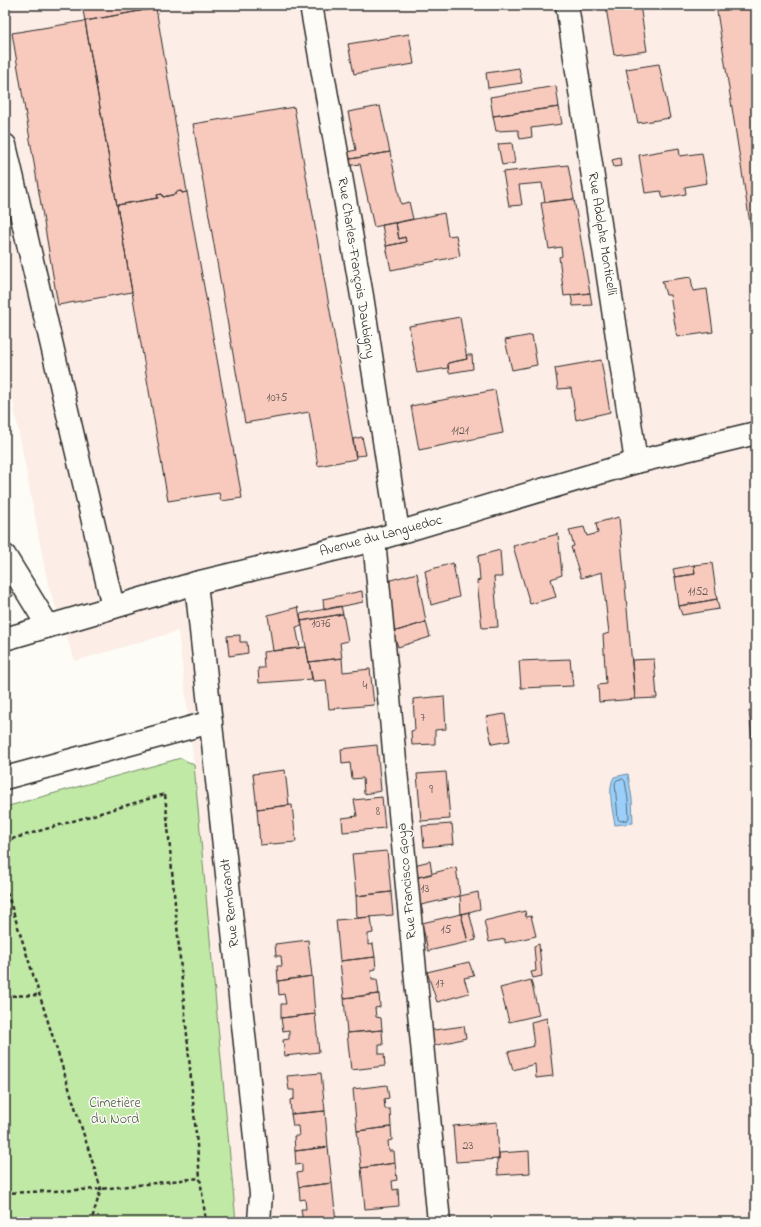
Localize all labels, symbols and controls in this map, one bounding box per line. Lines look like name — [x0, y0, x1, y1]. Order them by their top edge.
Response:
street label: Rue Adolphe Monticelli — [582, 171, 622, 297]
street label: Rue Charles-François Daubigny — [330, 176, 381, 360]
house number: 1075 — [267, 389, 288, 407]
house number: 1121 — [451, 422, 469, 440]
street label: Avenue du Languedoc — [317, 509, 446, 563]
house number: 1152 — [688, 583, 708, 601]
house number: 1076 — [311, 615, 331, 633]
house number: 4 — [363, 677, 368, 695]
house number: 7 — [421, 709, 426, 727]
house number: 9 — [429, 781, 433, 799]
house number: 8 — [376, 803, 381, 821]
street label: Rue Francisco Goya — [391, 822, 424, 940]
street label: Rue Rembrandt — [215, 857, 245, 948]
house number: 13 — [421, 880, 429, 898]
house number: 15 — [441, 921, 451, 939]
house number: 17 — [436, 975, 444, 993]
park label: Cimetière du Nord — [89, 1093, 141, 1130]
house number: 23 — [463, 1137, 474, 1155]

